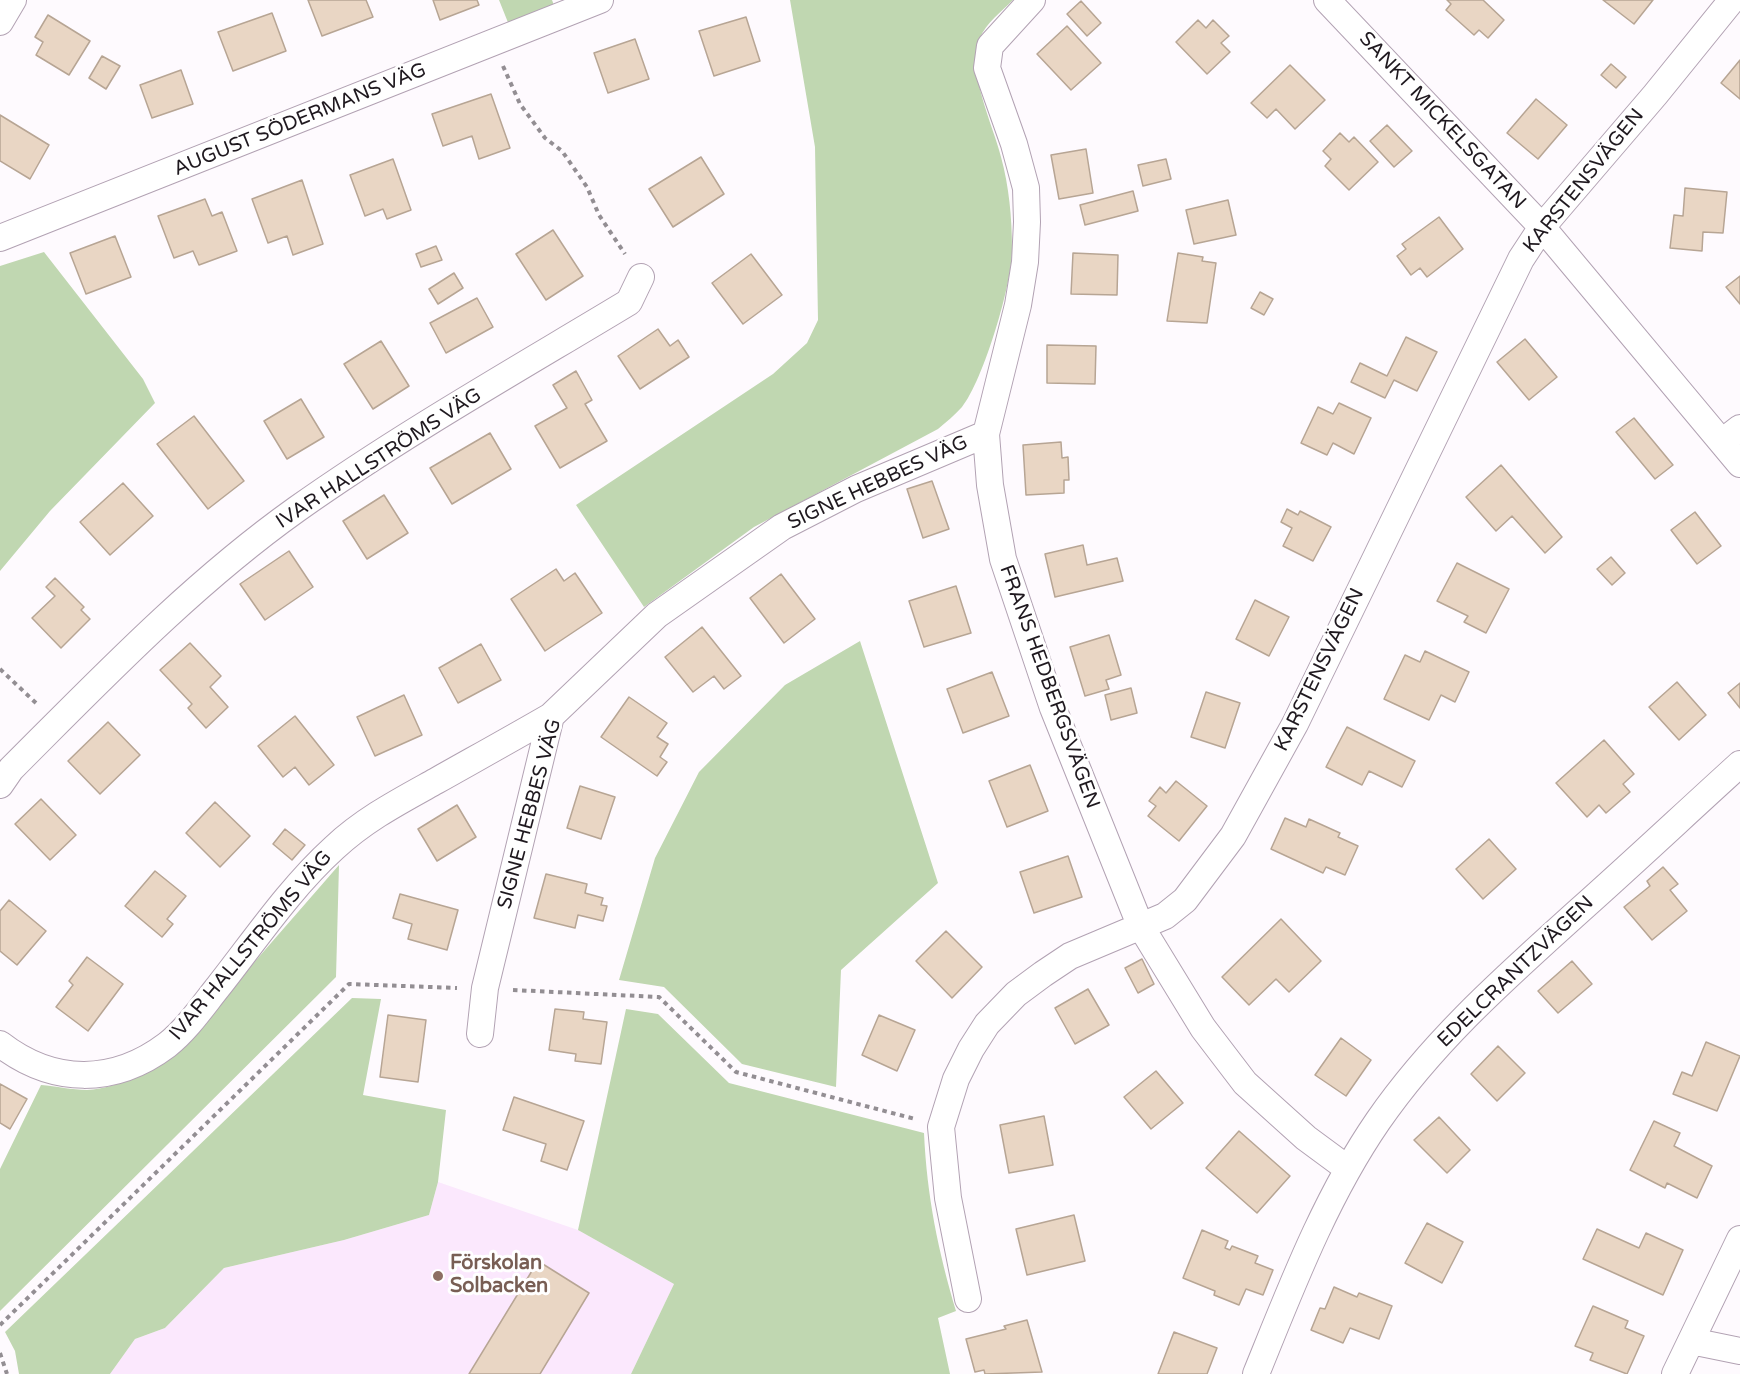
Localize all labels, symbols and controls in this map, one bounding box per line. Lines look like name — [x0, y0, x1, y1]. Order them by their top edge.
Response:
street label: SANKT MICKELSGATAN — [1354, 27, 1530, 215]
street label: AUGUST SÖDERMANS VÄG — [170, 58, 430, 182]
street label: KARSTENSVÄGEN — [1518, 104, 1650, 258]
street label: IVAR HALLSTRÖMS VÄG — [272, 384, 486, 534]
street label: SIGNE HEBBES VÄG — [784, 431, 972, 535]
street label: FRANS HEDBERGSVÄGEN — [994, 562, 1104, 812]
street label: KARSTENSVÄGEN — [1270, 585, 1370, 755]
street label: SIGNE HEBBES VÄG — [493, 716, 567, 912]
street label: IVAR HALLSTRÖMS VÄG — [165, 846, 337, 1046]
street label: EDELCRANTZVÄGEN — [1433, 891, 1599, 1053]
place label: Förskolan Solbacken — [450, 1252, 548, 1299]
marker: Förskolan Solbacken — [431, 1269, 445, 1283]

